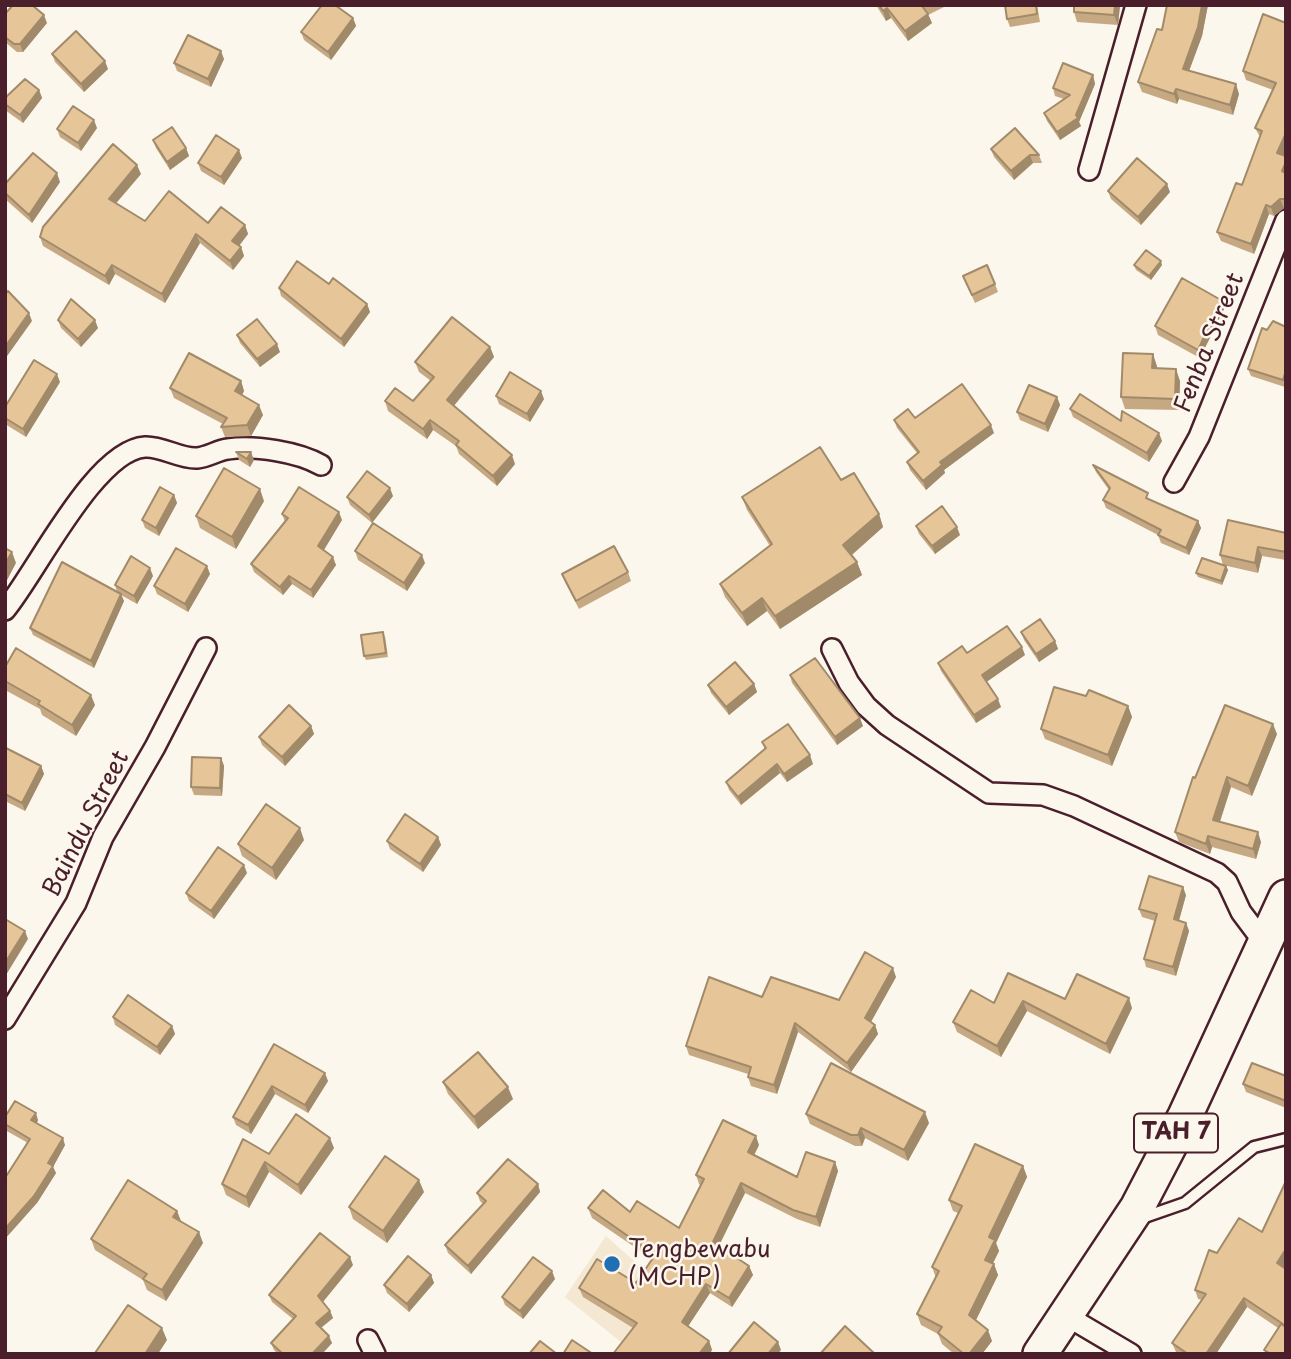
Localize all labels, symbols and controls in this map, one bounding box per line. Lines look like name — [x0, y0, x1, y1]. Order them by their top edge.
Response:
street label: Fenba Street — [1169, 269, 1251, 417]
street label: Baindu Street — [38, 746, 136, 902]
road number: TAH 7 — [1134, 1114, 1218, 1152]
place label: Tengbewabu (MCHP) — [628, 1236, 770, 1292]
marker: Tengbewabu (MCHP) — [602, 1254, 622, 1274]

